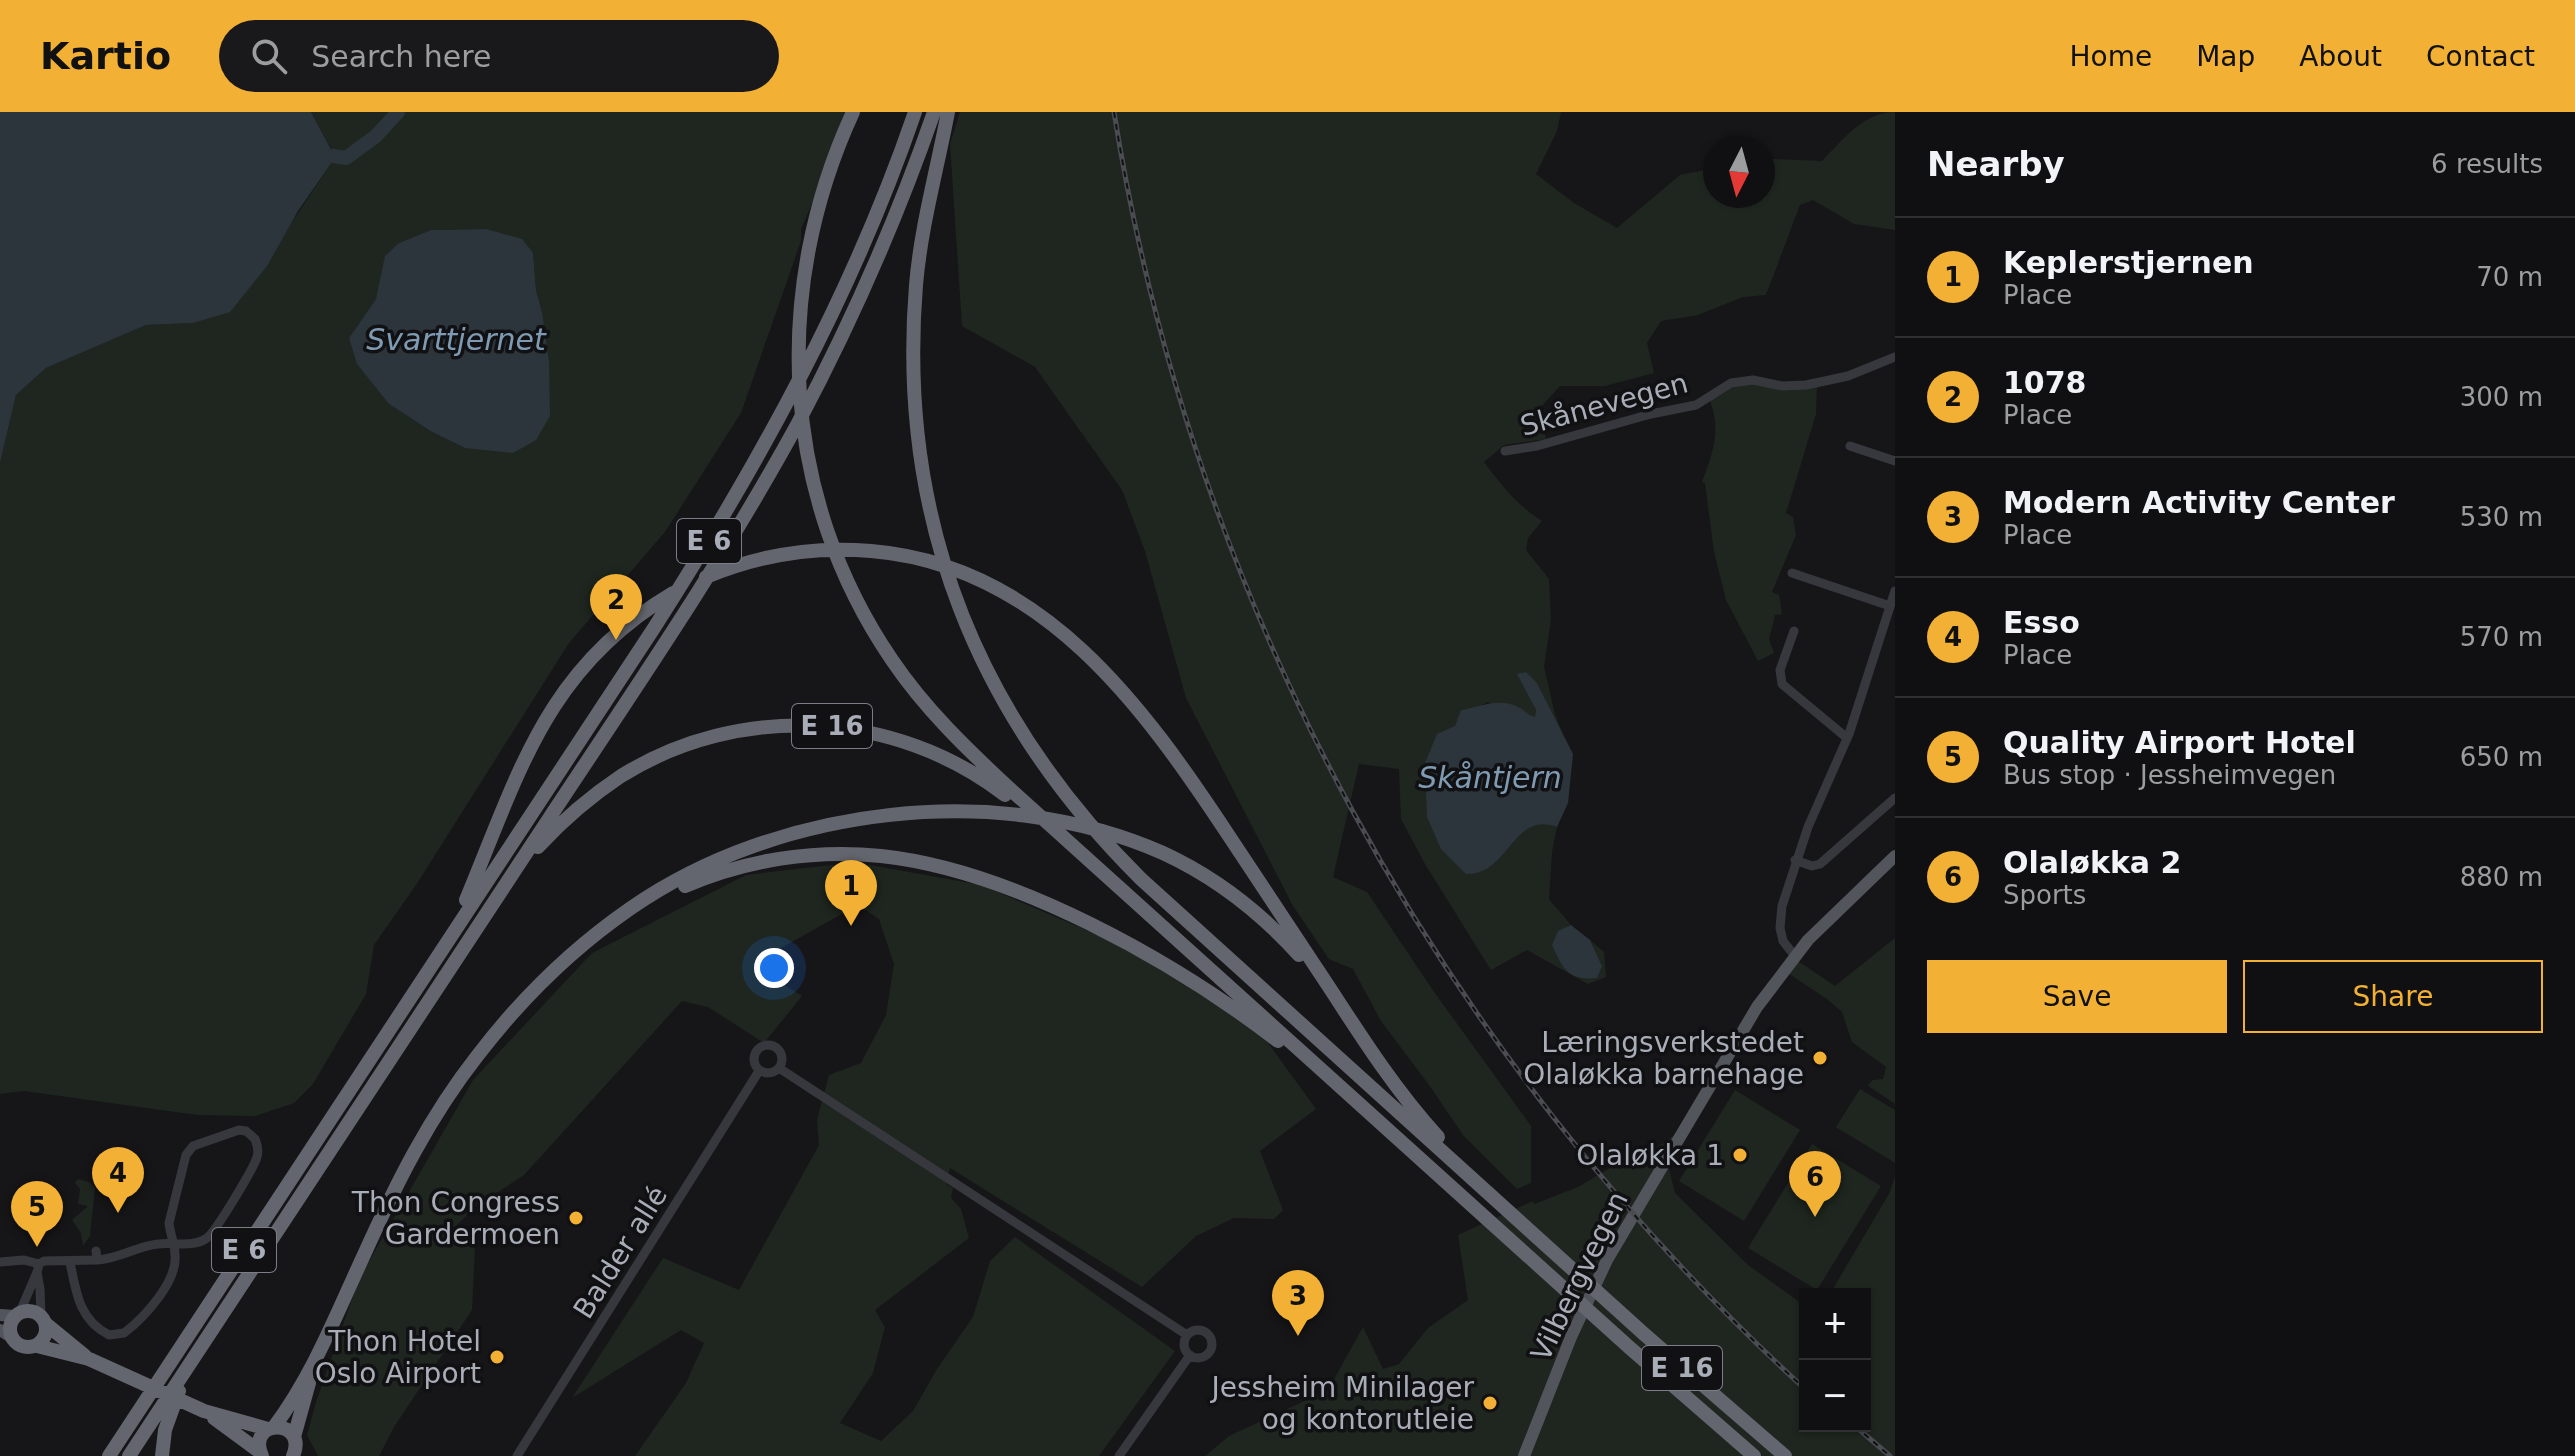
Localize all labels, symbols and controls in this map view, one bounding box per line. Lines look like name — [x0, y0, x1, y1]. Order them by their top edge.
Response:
search box — [219, 20, 779, 92]
text: Kartio — [40, 34, 171, 78]
icon: search — [247, 34, 291, 78]
text: Search here — [311, 39, 491, 74]
text: Home — [2069, 40, 2152, 73]
text: Map — [2196, 40, 2255, 73]
text: About — [2299, 40, 2382, 73]
text: Contact — [2426, 40, 2535, 73]
north arrow — [1703, 136, 1775, 208]
text: Nearby — [1927, 144, 2065, 184]
text: 6 results — [2431, 149, 2543, 179]
text: Keplerstjernen — [2003, 245, 2254, 280]
text: 1 — [1944, 262, 1962, 292]
text: 70 m — [2476, 262, 2543, 292]
text: Place — [2003, 280, 2072, 310]
water label: Svarttjernet — [366, 322, 547, 357]
text: 1078 — [2003, 365, 2087, 400]
street label: Skånevegen — [1517, 366, 1692, 443]
text: 2 — [1944, 382, 1962, 412]
text: 300 m — [2460, 382, 2543, 412]
text: Place — [2003, 400, 2072, 430]
text: Modern Activity Center — [2003, 485, 2395, 520]
text: 3 — [1944, 502, 1962, 532]
text: 530 m — [2460, 502, 2543, 532]
road number: E 6 — [677, 519, 741, 563]
text: Place — [2003, 520, 2072, 550]
pin: 2 — [590, 574, 642, 640]
text: Esso — [2003, 605, 2080, 640]
text: 4 — [1944, 622, 1962, 652]
text: 570 m — [2460, 622, 2543, 652]
text: Place — [2003, 640, 2072, 670]
road number: E 16 — [792, 704, 872, 748]
text: Quality Airport Hotel — [2003, 725, 2356, 760]
text: 5 — [1944, 742, 1962, 772]
text: 650 m — [2460, 742, 2543, 772]
water label: Skåntjern — [1418, 760, 1562, 795]
text: Bus stop · Jessheimvegen — [2003, 760, 2336, 790]
text: Olaløkka 2 — [2003, 845, 2181, 880]
pin: 1 — [825, 860, 877, 926]
text: 6 — [1944, 862, 1962, 892]
text: 880 m — [2460, 862, 2543, 892]
text: Sports — [2003, 880, 2086, 910]
your location — [754, 948, 794, 988]
button: Save — [1927, 960, 2227, 1033]
button: Share — [2243, 960, 2543, 1033]
place label: Læringsverkstedet Olaløkka barnehage — [1523, 1026, 1804, 1091]
marker: Læringsverkstedet Olaløkka barnehage — [1811, 1049, 1829, 1067]
place label: Olaløkka 1 — [1576, 1139, 1724, 1172]
marker: Olaløkka 1 — [1731, 1146, 1749, 1164]
pin: 4 — [92, 1147, 144, 1213]
pin: 6 — [1789, 1151, 1841, 1217]
street label: Balder allé — [567, 1180, 674, 1324]
pin: 5 — [11, 1181, 63, 1247]
place label: Thon Congress Gardermoen — [351, 1186, 560, 1251]
street label: Vilbergvegen — [1524, 1186, 1635, 1366]
marker: Thon Congress Gardermoen — [567, 1209, 585, 1227]
road number: E 6 — [212, 1228, 276, 1272]
pin: 3 — [1272, 1270, 1324, 1336]
map controls — [1799, 1288, 1871, 1432]
button: + — [1799, 1288, 1871, 1360]
place label: Thon Hotel Oslo Airport — [315, 1325, 481, 1390]
road number: E 16 — [1642, 1346, 1722, 1390]
marker: Thon Hotel Oslo Airport — [488, 1348, 506, 1366]
button: − — [1799, 1360, 1871, 1432]
place label: Jessheim Minilager og kontorutleie — [1210, 1371, 1474, 1436]
marker: Jessheim Minilager og kontorutleie — [1481, 1394, 1499, 1412]

